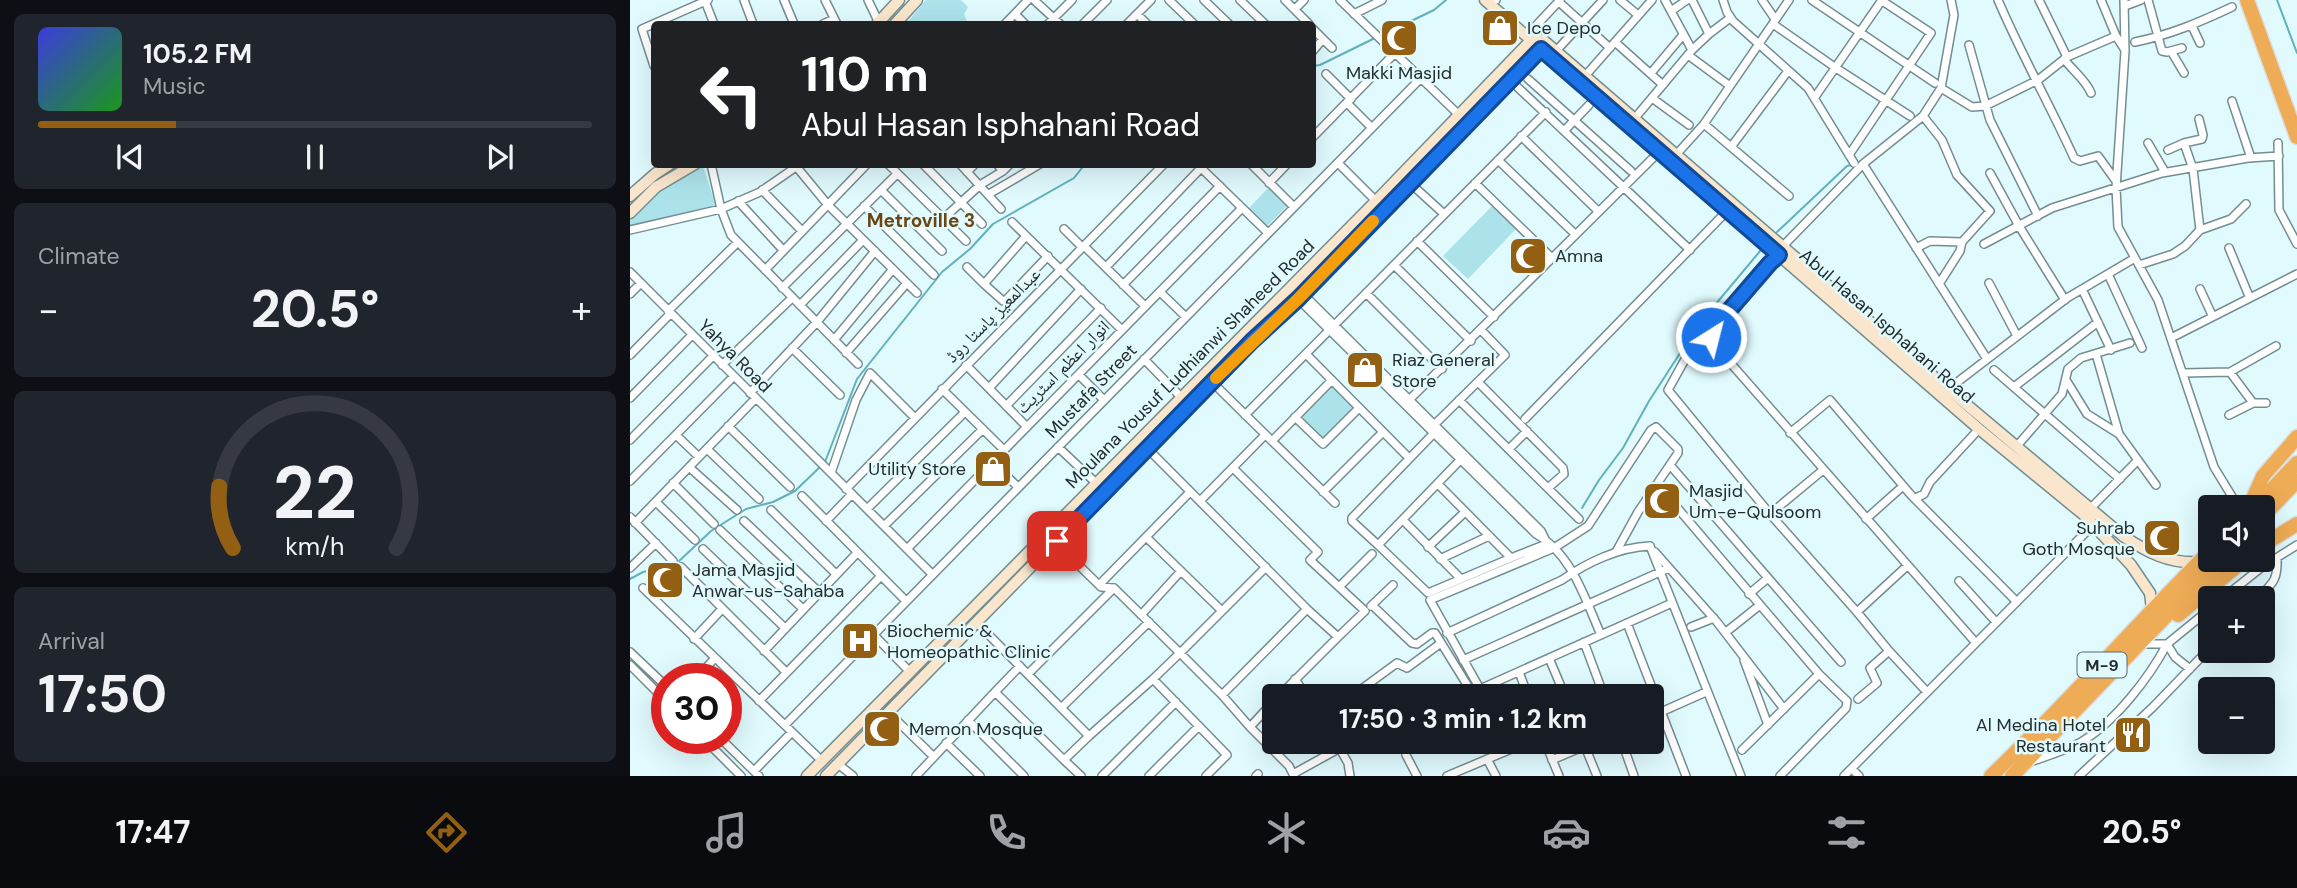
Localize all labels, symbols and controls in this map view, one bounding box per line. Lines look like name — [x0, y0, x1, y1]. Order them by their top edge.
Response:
shop icon: Ice Depo — [1479, 7, 1521, 49]
place label: Ice Depo — [1527, 16, 1601, 40]
mosque icon: Makki Masjid — [1378, 17, 1420, 59]
text: 105.2 FM — [143, 37, 252, 71]
text: 110 m — [801, 42, 929, 106]
icon: left — [686, 49, 777, 140]
place label: Makki Masjid — [1346, 61, 1452, 85]
text: Music — [143, 71, 206, 101]
text: Abul Hasan Isphahani Road — [801, 104, 1200, 146]
icon: previous — [111, 138, 149, 176]
icon: pause — [296, 138, 334, 176]
icon: next — [481, 138, 519, 176]
district label: Metroville 3 — [867, 208, 975, 233]
street label: Moulana Yousuf Ludhianwi Shaheed Road — [1060, 234, 1320, 494]
mosque icon: Amna — [1507, 235, 1549, 277]
text: Climate — [38, 241, 120, 271]
street label: Abul Hasan Isphahani Road — [1794, 243, 1980, 409]
place label: Amna — [1555, 244, 1603, 268]
street label: عبدالمعیز پاستا روڈ — [940, 262, 1046, 368]
text: 20.5° — [251, 275, 379, 343]
text: − — [38, 285, 59, 335]
text: + — [571, 285, 592, 335]
position arrow — [1674, 300, 1748, 374]
street label: Yahya Road — [693, 314, 777, 398]
street label: انوار اعظم اسٹریٹ — [1011, 315, 1115, 419]
street label: Mustafa Street — [1040, 339, 1142, 443]
place label: Riaz General Store — [1392, 348, 1495, 393]
shop icon: Riaz General Store — [1344, 349, 1386, 391]
text: 22 — [273, 447, 357, 542]
shop icon: Utility Store — [972, 448, 1014, 490]
place label: Utility Store — [868, 457, 966, 481]
place label: Masjid Um-e-Qulsoom — [1689, 479, 1821, 524]
mosque icon: Masjid Um-e-Qulsoom — [1641, 480, 1683, 522]
map controls — [2198, 495, 2275, 754]
button: sound — [2198, 495, 2275, 572]
pin — [1027, 511, 1087, 571]
place label: Suhrab Goth Mosque — [2022, 516, 2135, 561]
mosque icon: Suhrab Goth Mosque — [2141, 517, 2183, 559]
icon: arrive — [1038, 522, 1076, 560]
text: km/h — [285, 530, 345, 563]
place label: Jama Masjid Anwar-us-Sahaba — [692, 558, 844, 603]
mosque icon: Jama Masjid Anwar-us-Sahaba — [644, 559, 686, 601]
button: + — [2198, 586, 2275, 663]
place label: Biochemic & Homeopathic Clinic — [887, 619, 1051, 664]
hospital icon: Biochemic & Homeopathic Clinic — [839, 620, 881, 662]
text: Arrival — [38, 626, 105, 656]
road number: M-9 — [2078, 652, 2126, 678]
text: 17:50 — [38, 660, 167, 728]
speed limit sign: 30 — [651, 663, 742, 754]
button: − — [2198, 677, 2275, 754]
text: 17:50 · 3 min · 1.2 km — [1339, 702, 1587, 736]
mosque icon: Memon Mosque — [861, 708, 903, 750]
place label: Al Medina Hotel Restaurant — [1976, 713, 2106, 758]
restaurant icon: Al Medina Hotel Restaurant — [2112, 714, 2154, 756]
place label: Memon Mosque — [909, 717, 1043, 741]
icon: directions — [422, 808, 471, 857]
icon: music — [702, 808, 751, 857]
icon: phone — [982, 808, 1031, 857]
icon: climate — [1262, 808, 1311, 857]
icon: car — [1542, 808, 1591, 857]
icon: filters — [1822, 808, 1871, 857]
text: 17:47 — [116, 811, 191, 853]
text: 20.5° — [2102, 811, 2181, 853]

